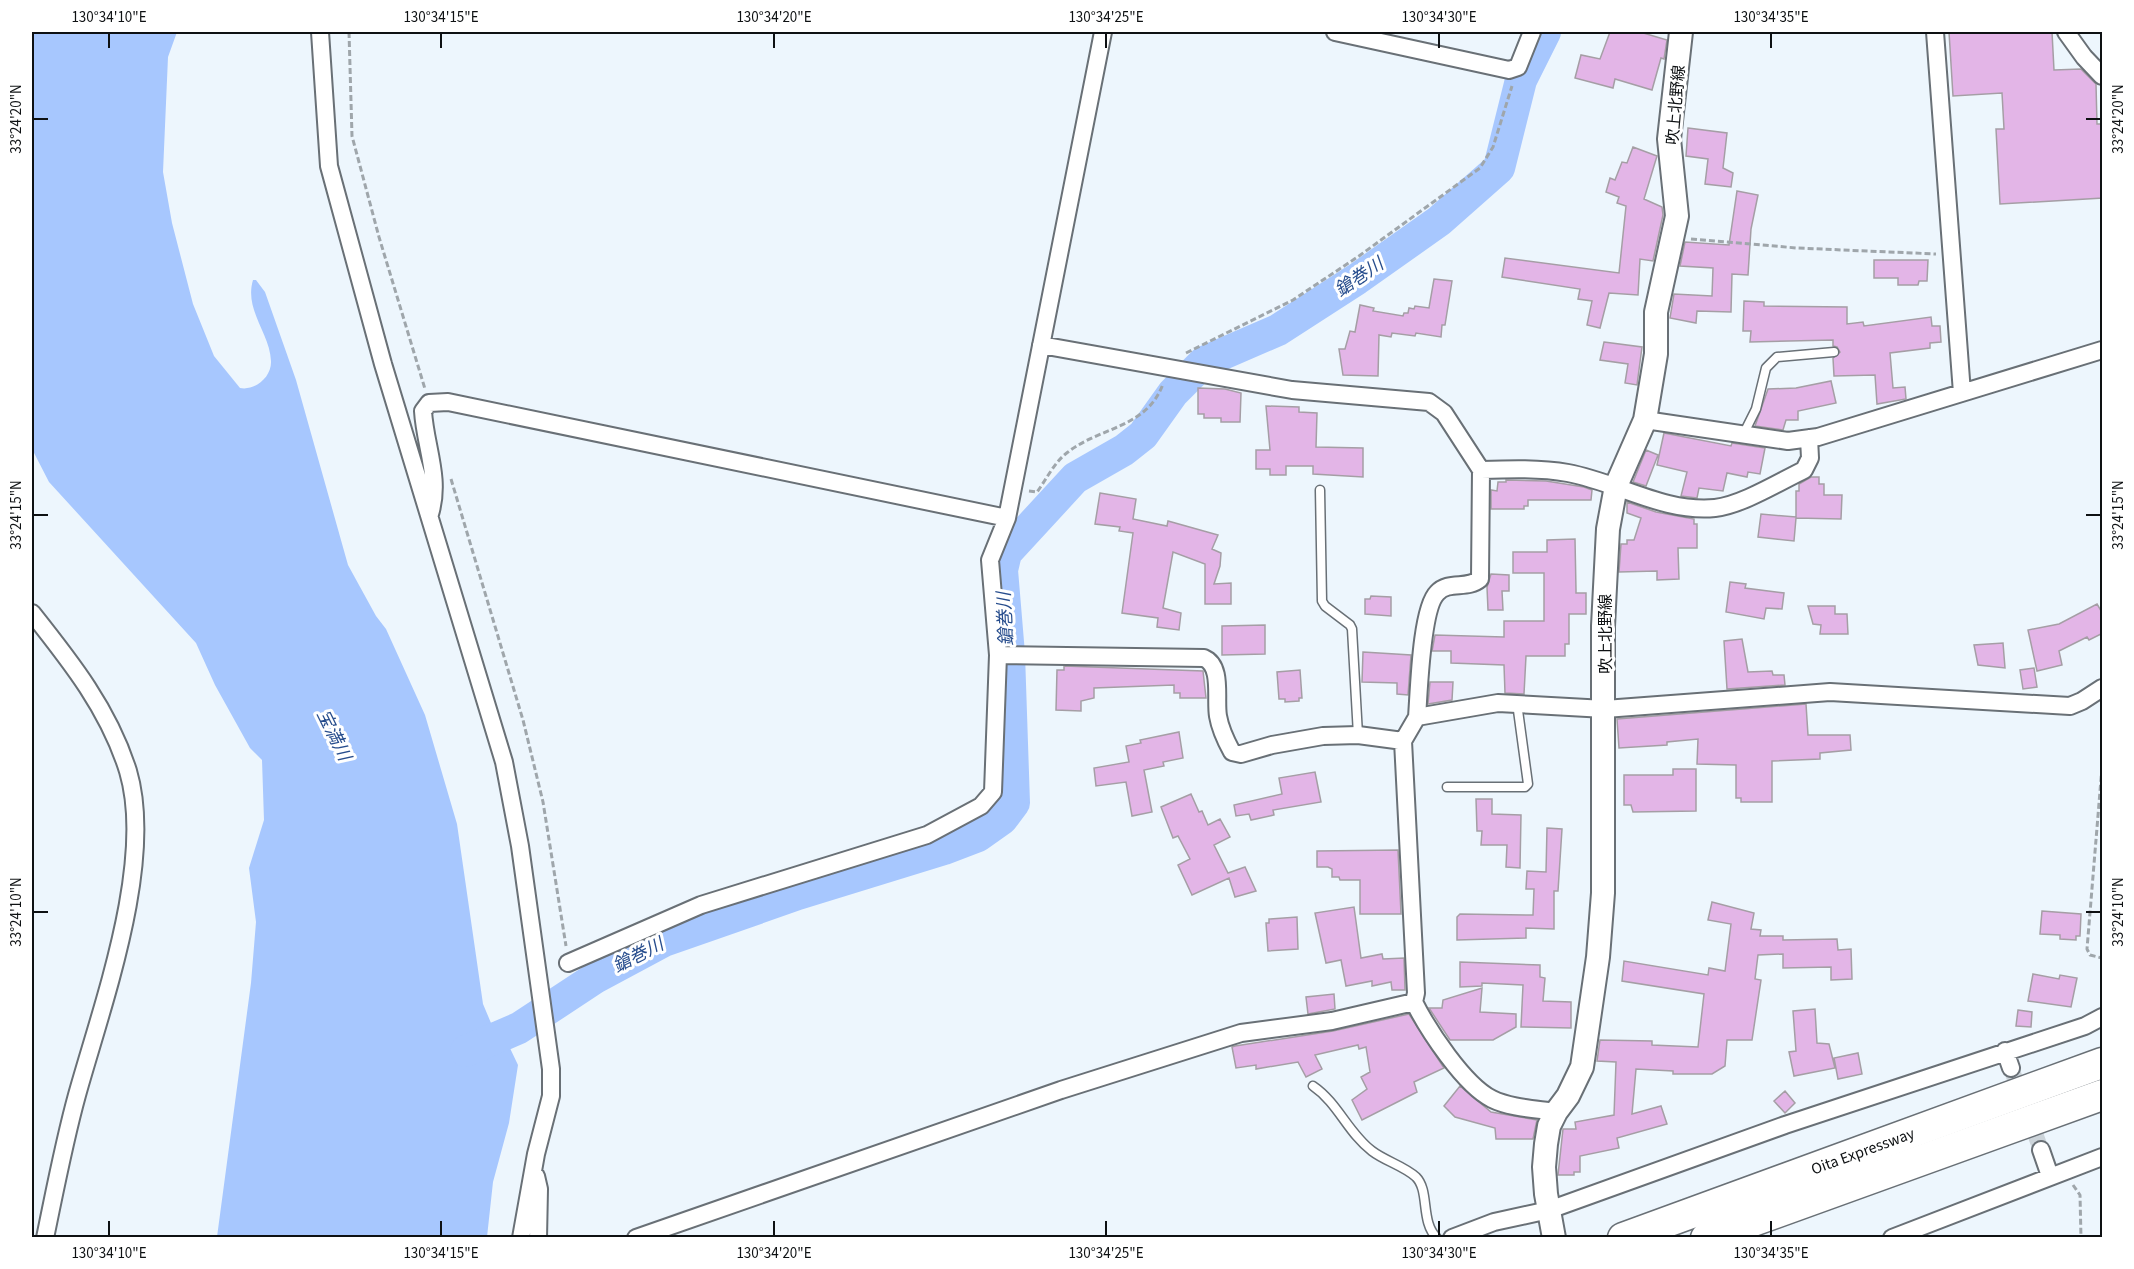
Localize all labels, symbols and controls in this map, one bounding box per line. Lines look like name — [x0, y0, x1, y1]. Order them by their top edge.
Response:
text: 130°34'10"E — [71, 7, 147, 28]
text: 130°34'15"E — [403, 7, 479, 28]
text: 130°34'20"E — [736, 7, 812, 28]
text: 130°34'25"E — [1068, 7, 1144, 28]
text: 130°34'30"E — [1401, 7, 1477, 28]
text: 130°34'35"E — [1733, 7, 1809, 28]
street label: 吹上北野線 — [1662, 64, 1690, 146]
text: 33°24'20"N — [6, 84, 27, 154]
text: 33°24'20"N — [2108, 84, 2129, 154]
water label: 鎗巻川 — [1330, 251, 1390, 303]
text: 33°24'15"N — [6, 480, 27, 550]
text: 33°24'15"N — [2108, 480, 2129, 550]
water label: 鎗巻川 — [991, 589, 1019, 647]
street label: 吹上北野線 — [1595, 594, 1617, 674]
water label: 宝満川 — [310, 705, 357, 767]
text: 33°24'10"N — [6, 877, 27, 947]
text: 33°24'10"N — [2108, 877, 2129, 947]
water label: 鎗巻川 — [608, 931, 670, 979]
street label: Oita Expressway — [1808, 1122, 1918, 1180]
text: 130°34'10"E — [71, 1243, 147, 1264]
text: 130°34'15"E — [403, 1243, 479, 1264]
text: 130°34'20"E — [736, 1243, 812, 1264]
text: 130°34'25"E — [1068, 1243, 1144, 1264]
text: 130°34'30"E — [1401, 1243, 1477, 1264]
text: 130°34'35"E — [1733, 1243, 1809, 1264]

